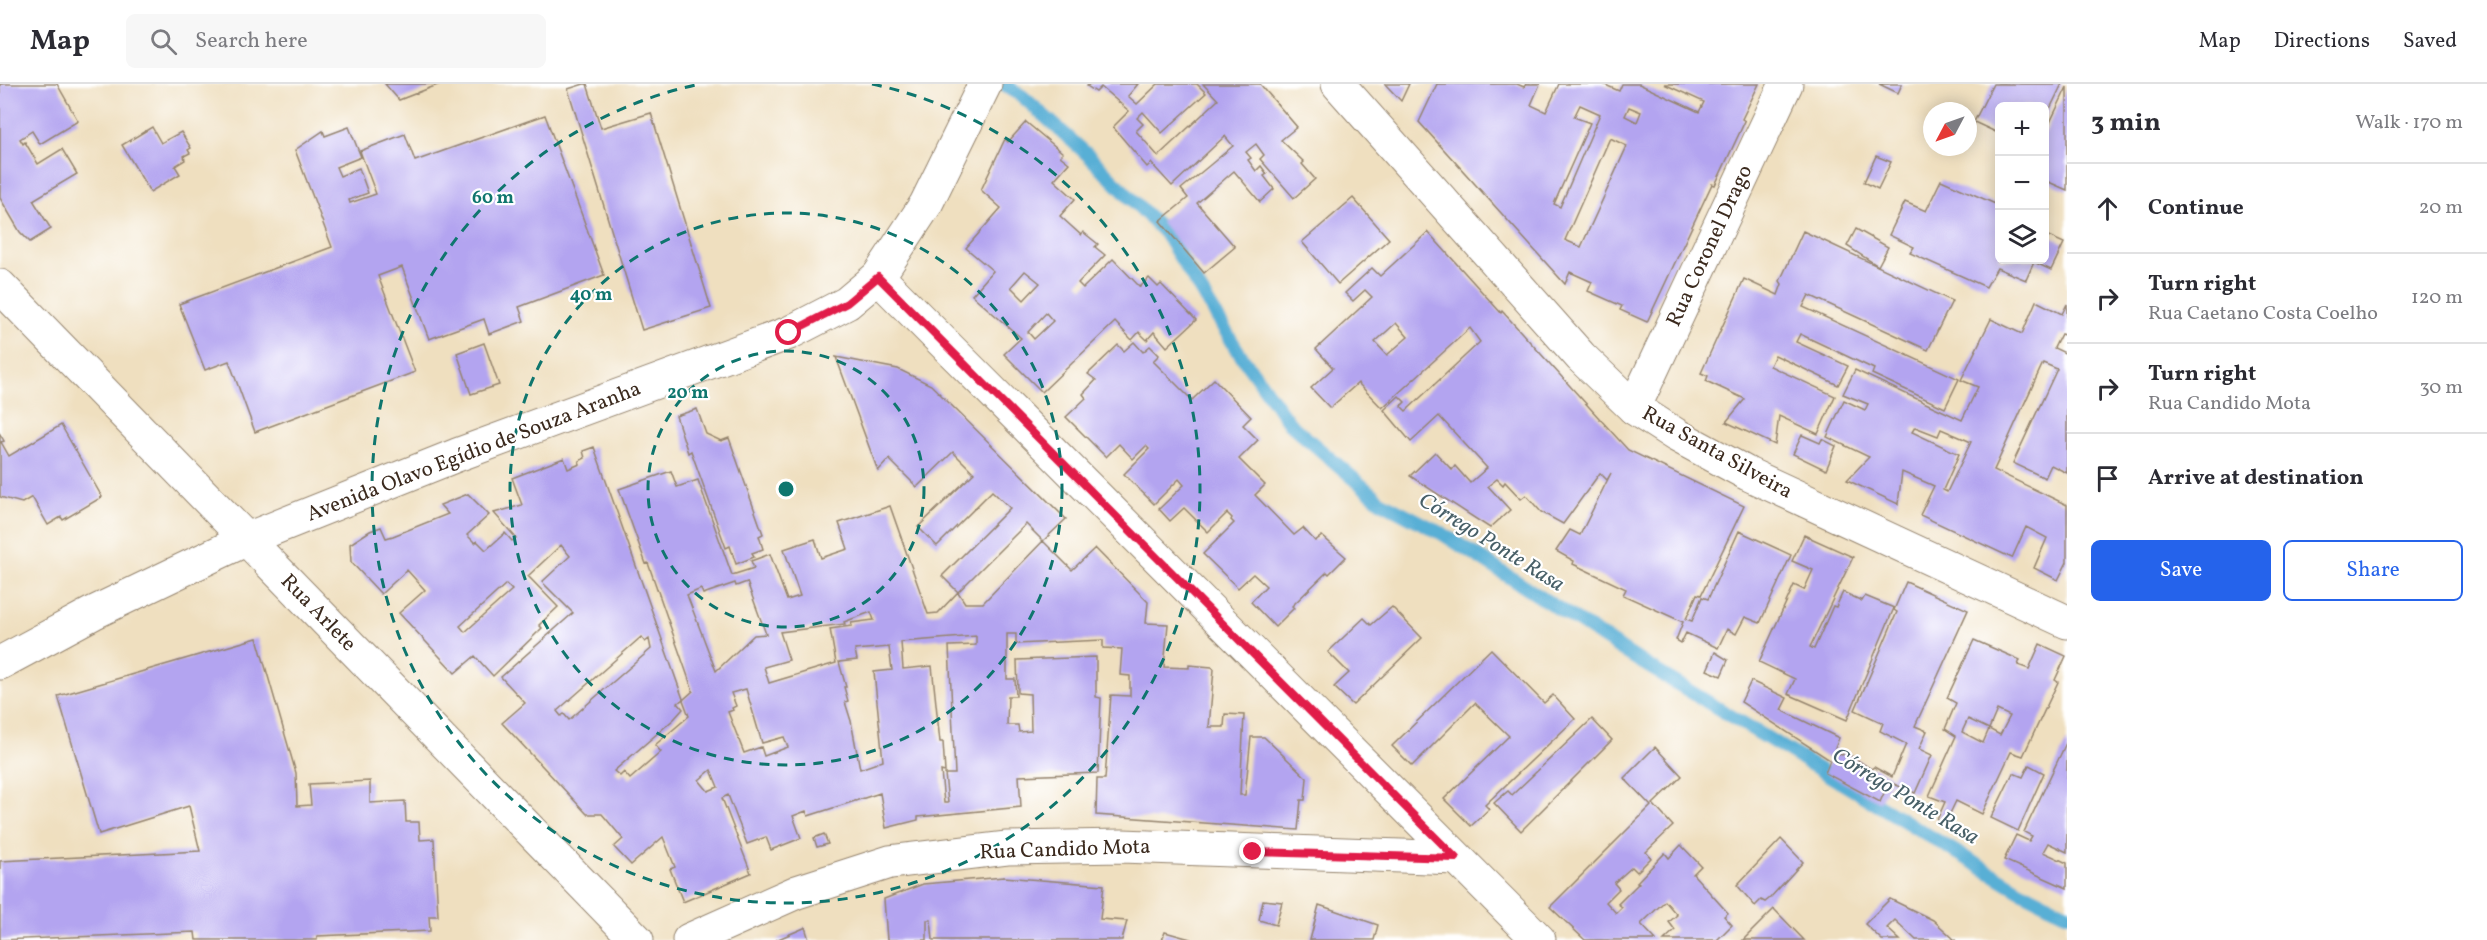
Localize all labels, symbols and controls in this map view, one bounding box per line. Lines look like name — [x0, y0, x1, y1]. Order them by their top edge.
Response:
search box — [126, 14, 546, 68]
text: Map — [30, 22, 90, 61]
icon: search — [147, 25, 180, 58]
text: Search here — [195, 26, 308, 57]
text: Map — [2199, 27, 2241, 56]
text: Directions — [2274, 27, 2370, 56]
text: Saved — [2403, 27, 2457, 56]
north arrow — [1923, 102, 1977, 156]
map controls — [1995, 102, 2049, 264]
button: + — [1995, 102, 2049, 156]
text: 3 min — [2091, 105, 2161, 141]
text: Walk · 170 m — [2355, 109, 2463, 137]
button: − — [1995, 156, 2049, 210]
street label: Rua Coronel Drago — [1660, 160, 1760, 332]
text: 60 m — [472, 186, 514, 211]
icon: ahead — [2091, 192, 2124, 225]
text: Continue — [2148, 193, 2244, 224]
text: 20 m — [2419, 194, 2463, 222]
button: layers — [1995, 210, 2049, 264]
text: Turn right — [2148, 269, 2256, 300]
icon: right — [2091, 282, 2124, 315]
text: 40 m — [570, 283, 612, 308]
text: 120 m — [2411, 284, 2463, 312]
text: Rua Caetano Costa Coelho — [2148, 300, 2378, 328]
route start — [775, 319, 801, 345]
text: Turn right — [2148, 359, 2256, 390]
icon: right — [2091, 372, 2124, 405]
text: 30 m — [2419, 374, 2463, 402]
street label: Avenida Olavo Egídio de Souza Aranha — [303, 375, 645, 529]
text: 20 m — [667, 381, 709, 406]
text: Rua Candido Mota — [2148, 390, 2311, 418]
street label: Rua Santa Silveira — [1636, 400, 1798, 506]
icon: arrive — [2091, 462, 2124, 495]
text: Arrive at destination — [2148, 463, 2364, 494]
centre of rings — [776, 479, 796, 499]
water label: Córrego Ponte Rasa — [1412, 486, 1570, 600]
button: Save — [2091, 540, 2271, 601]
button: Share — [2283, 540, 2463, 601]
street label: Rua Arlete — [274, 568, 362, 658]
water label: Córrego Ponte Rasa — [1826, 741, 1984, 853]
street label: Rua Candido Mota — [979, 833, 1151, 867]
route end — [1239, 838, 1265, 864]

